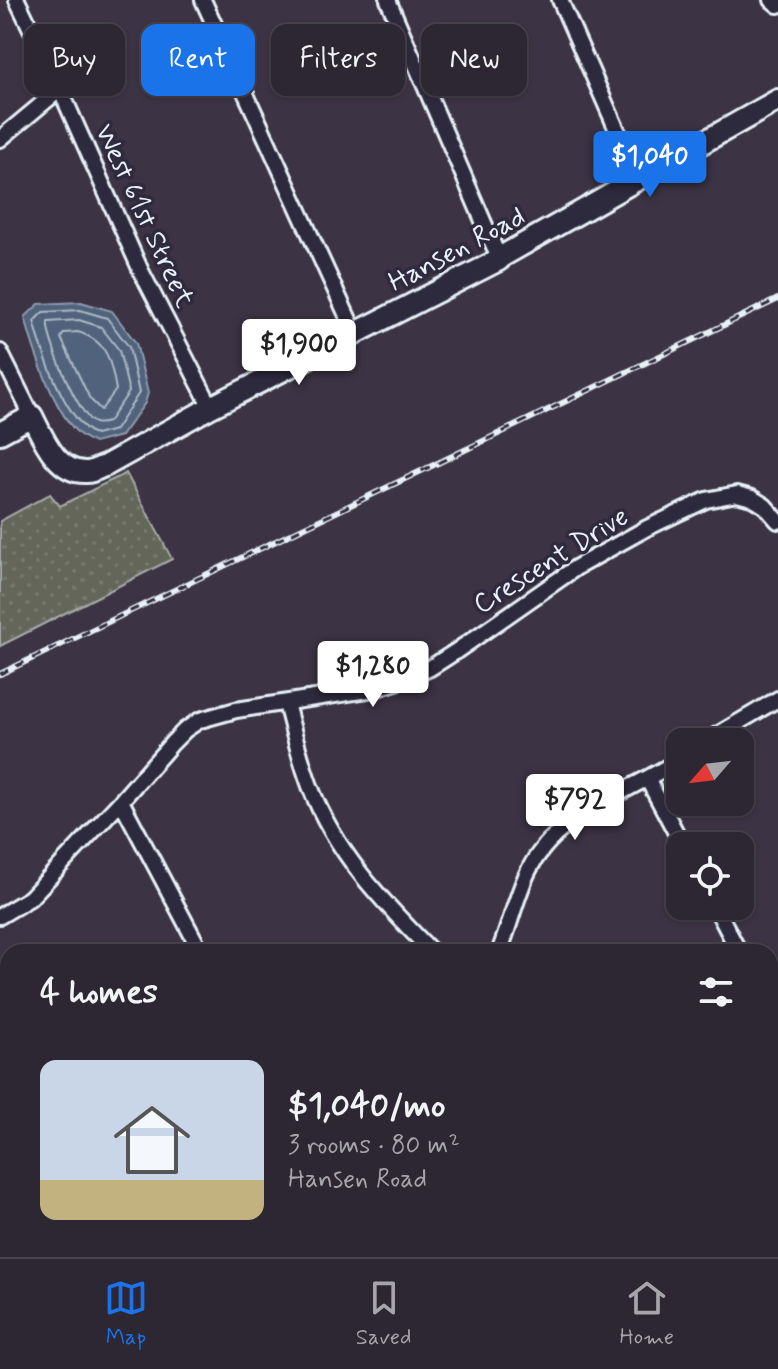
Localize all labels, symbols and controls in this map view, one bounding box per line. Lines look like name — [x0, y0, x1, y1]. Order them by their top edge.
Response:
chip: Buy — [24, 24, 125, 96]
chip: Rent — [141, 24, 255, 96]
chip: Filters — [271, 24, 405, 96]
chip: New — [421, 24, 527, 96]
street label: West 61st Street — [85, 118, 203, 314]
pin: $1,040 — [585, 131, 715, 199]
text: $1,040 — [611, 140, 689, 174]
street label: Hansen Road — [382, 199, 532, 302]
pin: $1,900 — [234, 319, 364, 387]
text: $1,900 — [260, 328, 338, 362]
street label: Crescent Drive — [467, 499, 636, 624]
pin: $1,280 — [308, 641, 438, 709]
text: $1,280 — [336, 650, 410, 684]
north arrow — [666, 728, 754, 816]
map controls — [666, 728, 754, 920]
pin: $792 — [528, 774, 622, 842]
text: $792 — [544, 783, 606, 817]
button: locate — [666, 832, 754, 920]
text: 4 homes — [40, 970, 158, 1015]
icon: filters — [694, 970, 738, 1014]
text: $1,040/mo — [288, 1084, 445, 1129]
icon: home — [104, 1092, 200, 1188]
text: 3 rooms · 80 m² — [288, 1129, 460, 1163]
text: Hansen Road — [288, 1163, 427, 1197]
tab: Map — [104, 1276, 148, 1352]
tab: Saved — [356, 1276, 411, 1352]
tab: Home — [619, 1276, 674, 1352]

